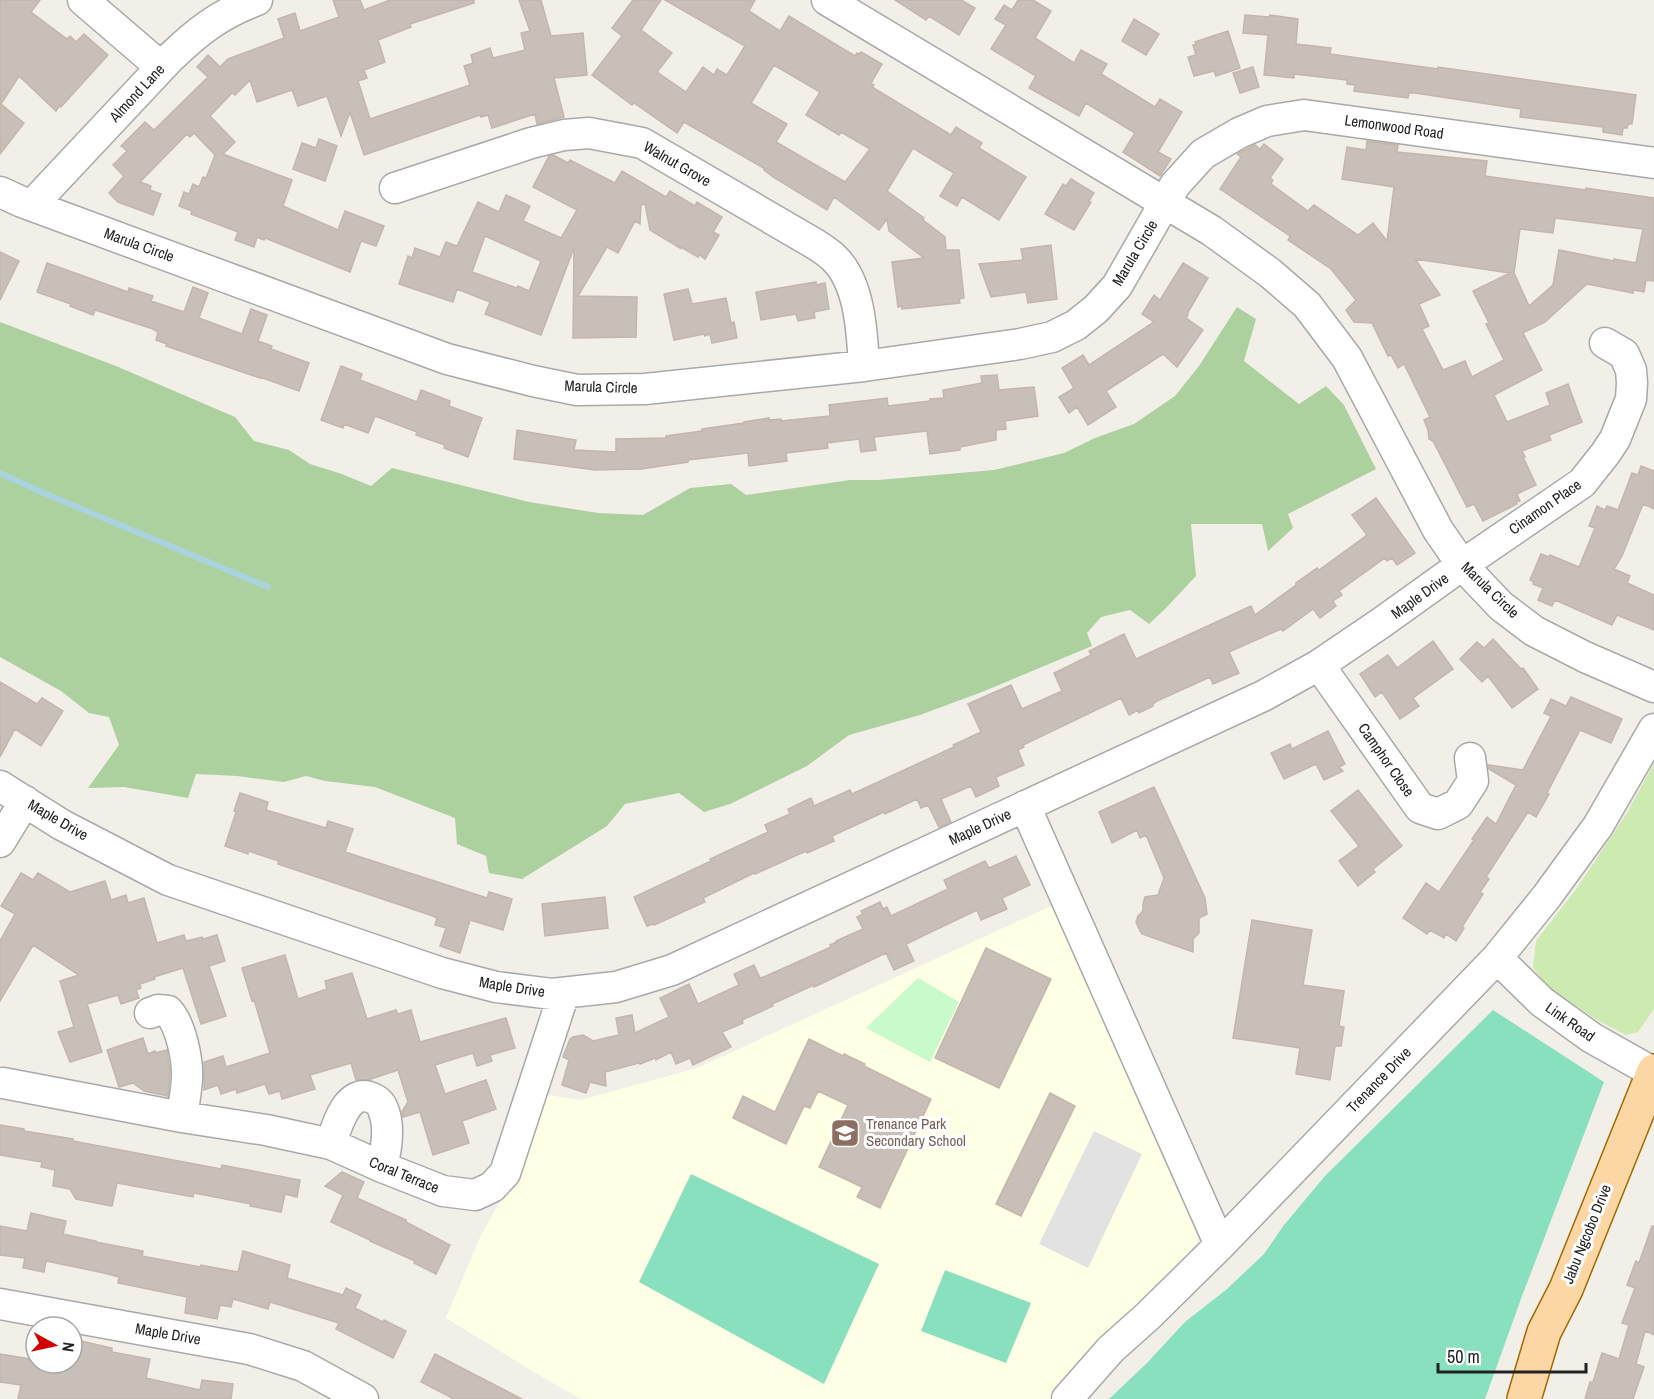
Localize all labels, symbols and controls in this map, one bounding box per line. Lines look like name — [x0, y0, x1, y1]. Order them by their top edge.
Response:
street label: Almond Lane — [104, 59, 169, 127]
street label: Lemonwood Road — [1343, 109, 1445, 144]
street label: Walnut Grove — [640, 136, 715, 191]
street label: Marula Circle — [1107, 216, 1162, 289]
street label: Marula Circle — [101, 222, 177, 267]
street label: Marula Circle — [564, 375, 638, 398]
street label: Cinamon Place — [1504, 474, 1585, 539]
street label: Marula Circle — [1457, 557, 1524, 623]
street label: Maple Drive — [1387, 568, 1453, 624]
street label: Camphor Close — [1353, 719, 1420, 801]
street label: Maple Drive — [24, 794, 92, 845]
street label: Maple Drive — [945, 803, 1014, 850]
street label: Maple Drive — [478, 971, 547, 1002]
street label: Link Road — [1541, 997, 1599, 1046]
street label: Trenance Drive — [1342, 1042, 1416, 1117]
place label: Trenance Park Secondary School — [866, 1113, 966, 1151]
school or university icon: Trenance Park Secondary School — [829, 1117, 861, 1149]
street label: Coral Terrace — [366, 1151, 442, 1198]
street label: Jabu Ngcobo Drive — [1557, 1181, 1616, 1287]
north arrow — [24, 1315, 84, 1375]
street label: Maple Drive — [134, 1317, 203, 1350]
scale bar — [1438, 1336, 1586, 1374]
text: N — [57, 1341, 80, 1353]
text: 50 m — [1447, 1344, 1480, 1369]

